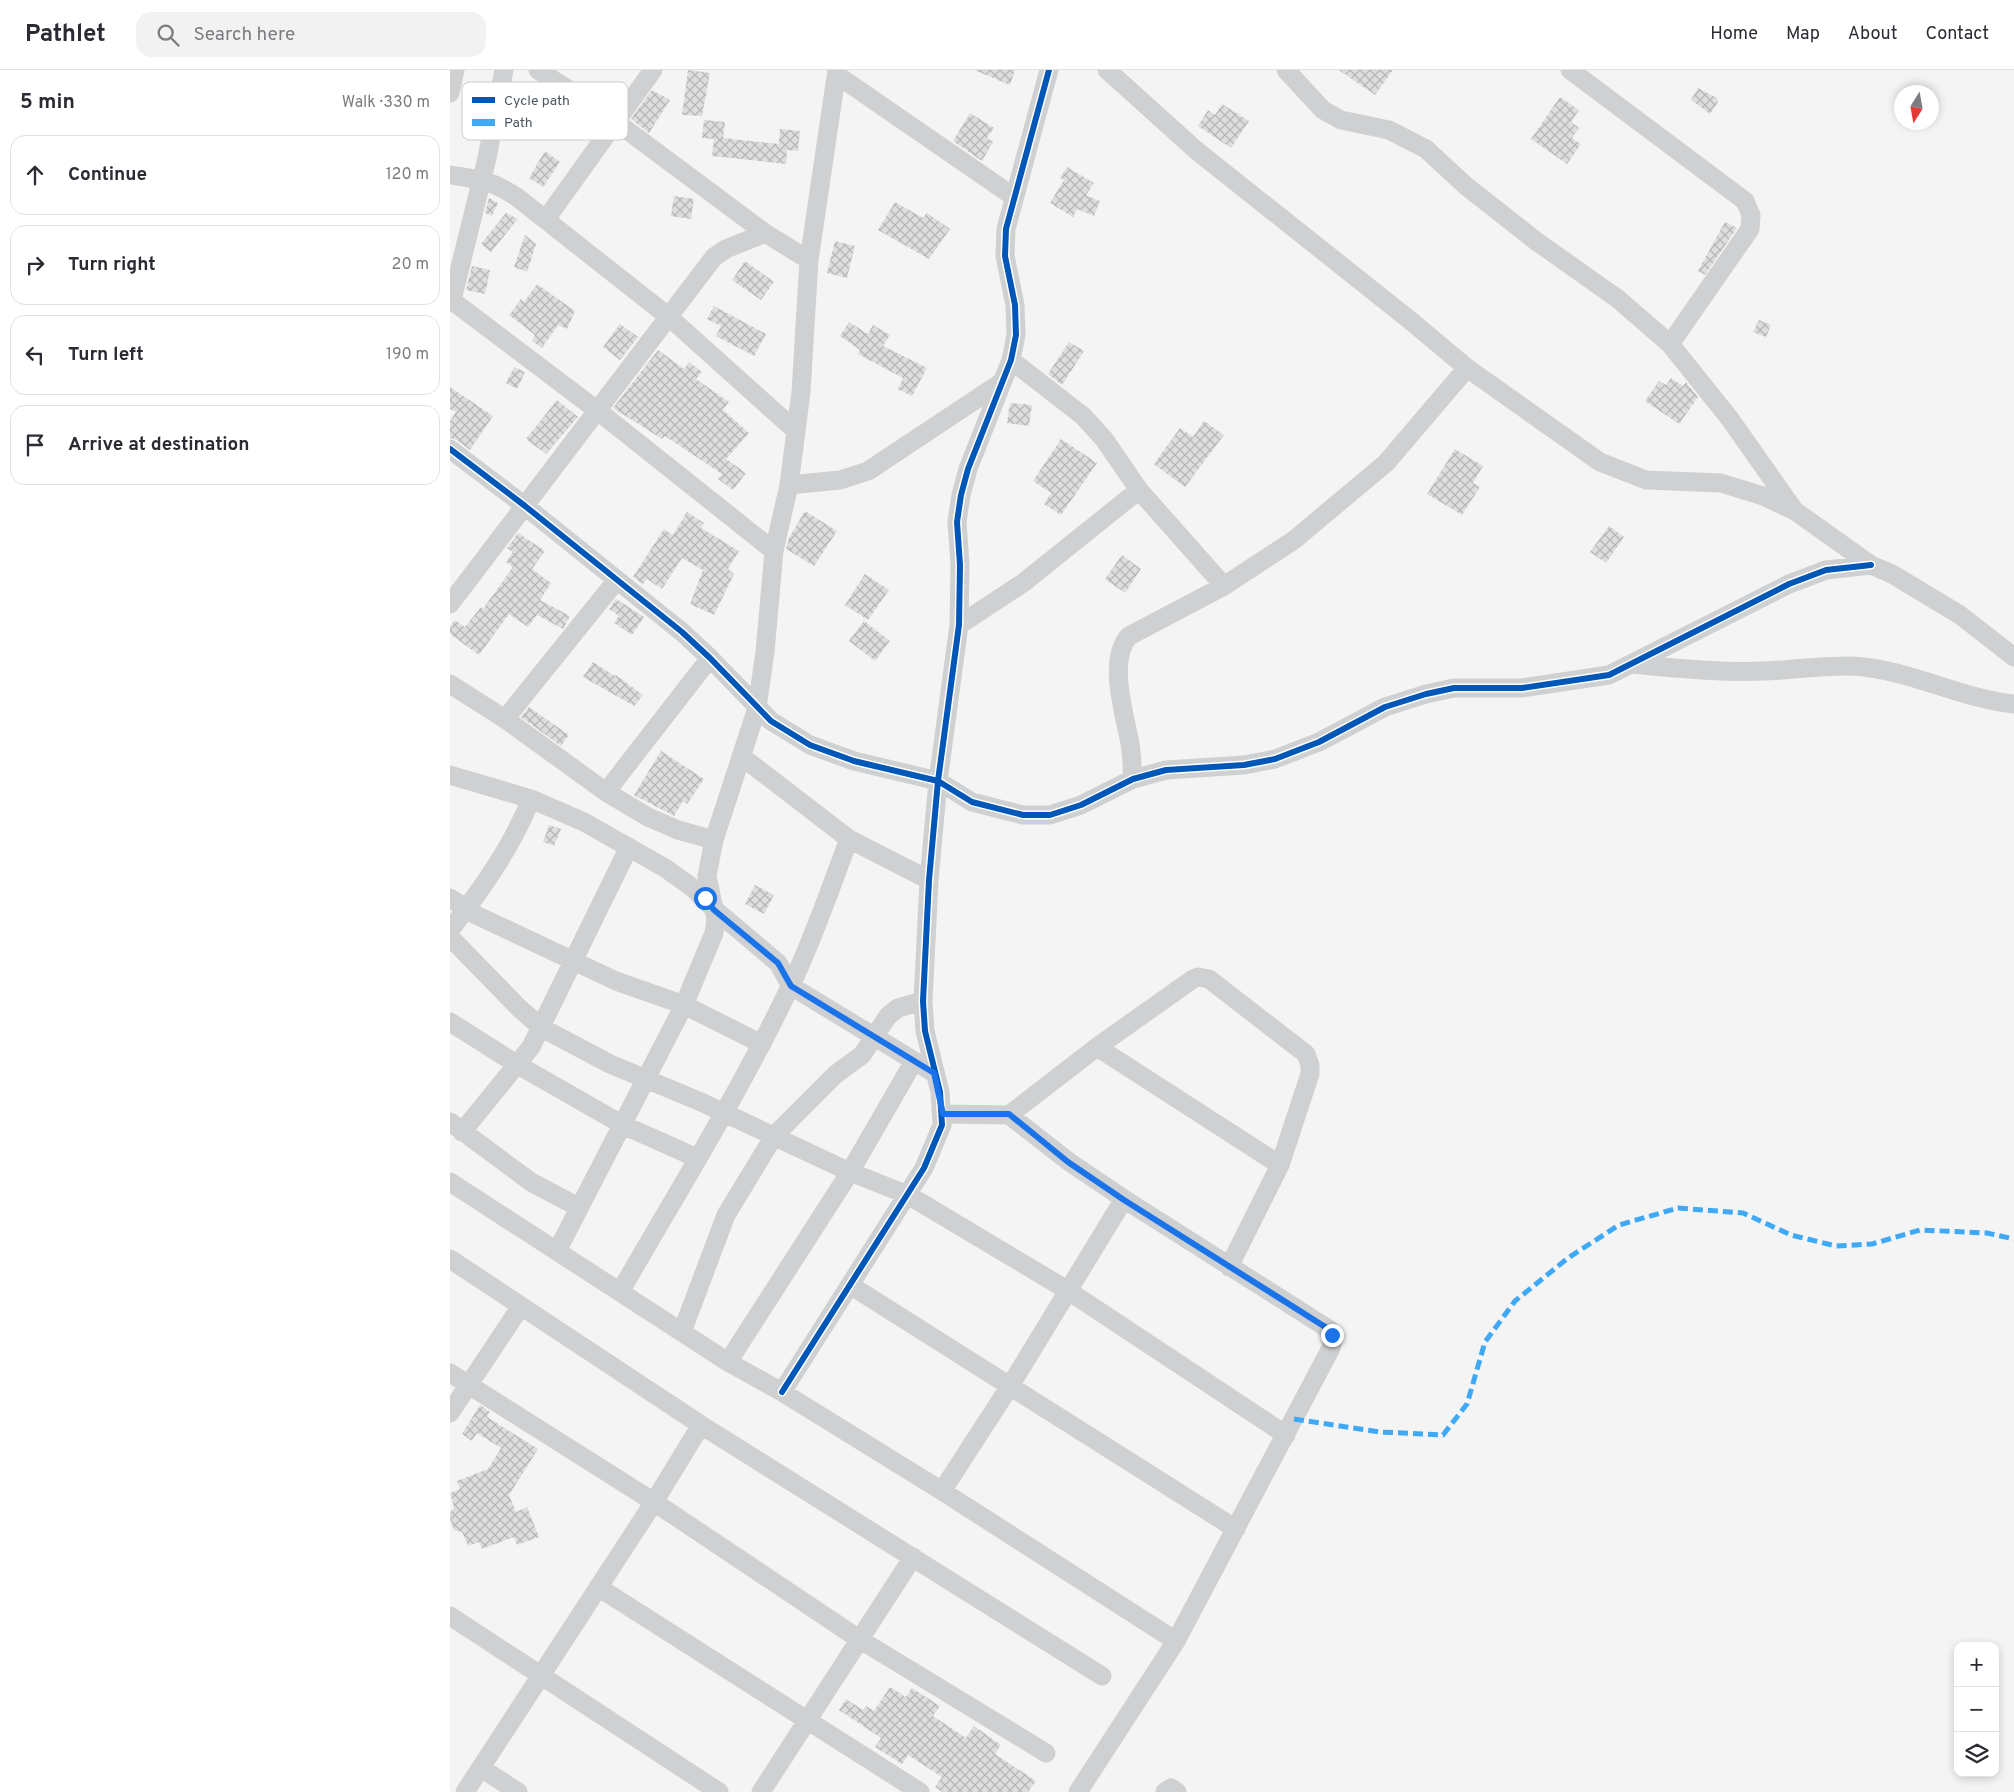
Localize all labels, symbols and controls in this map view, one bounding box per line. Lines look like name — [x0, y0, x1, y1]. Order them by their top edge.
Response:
search box — [136, 12, 486, 57]
text: Pathlet — [25, 20, 106, 50]
icon: search — [154, 21, 182, 49]
text: Search here — [194, 23, 295, 47]
text: Home — [1710, 23, 1758, 46]
text: Map — [1786, 23, 1820, 46]
text: About — [1848, 23, 1897, 46]
text: Contact — [1925, 23, 1989, 46]
legend — [462, 82, 628, 140]
north arrow — [1894, 85, 1939, 130]
text: 5 min — [20, 89, 75, 116]
text: Walk · 330 m — [342, 93, 430, 113]
text: Cycle path — [504, 93, 570, 110]
text: Path — [504, 115, 533, 132]
icon: ahead — [21, 161, 49, 189]
text: Continue — [68, 163, 147, 187]
text: 120 m — [386, 165, 429, 185]
icon: right — [21, 251, 49, 279]
text: Turn right — [68, 253, 156, 277]
text: 20 m — [392, 255, 429, 275]
icon: left — [21, 341, 49, 369]
text: Turn left — [68, 343, 144, 367]
text: 190 m — [386, 345, 429, 365]
icon: arrive — [21, 431, 49, 459]
text: Arrive at destination — [68, 433, 249, 457]
route start — [694, 887, 717, 910]
route end — [1321, 1324, 1344, 1347]
map controls — [1954, 1642, 1999, 1777]
button: + — [1954, 1642, 1999, 1687]
button: − — [1954, 1687, 1999, 1732]
button: layers — [1954, 1732, 1999, 1777]

